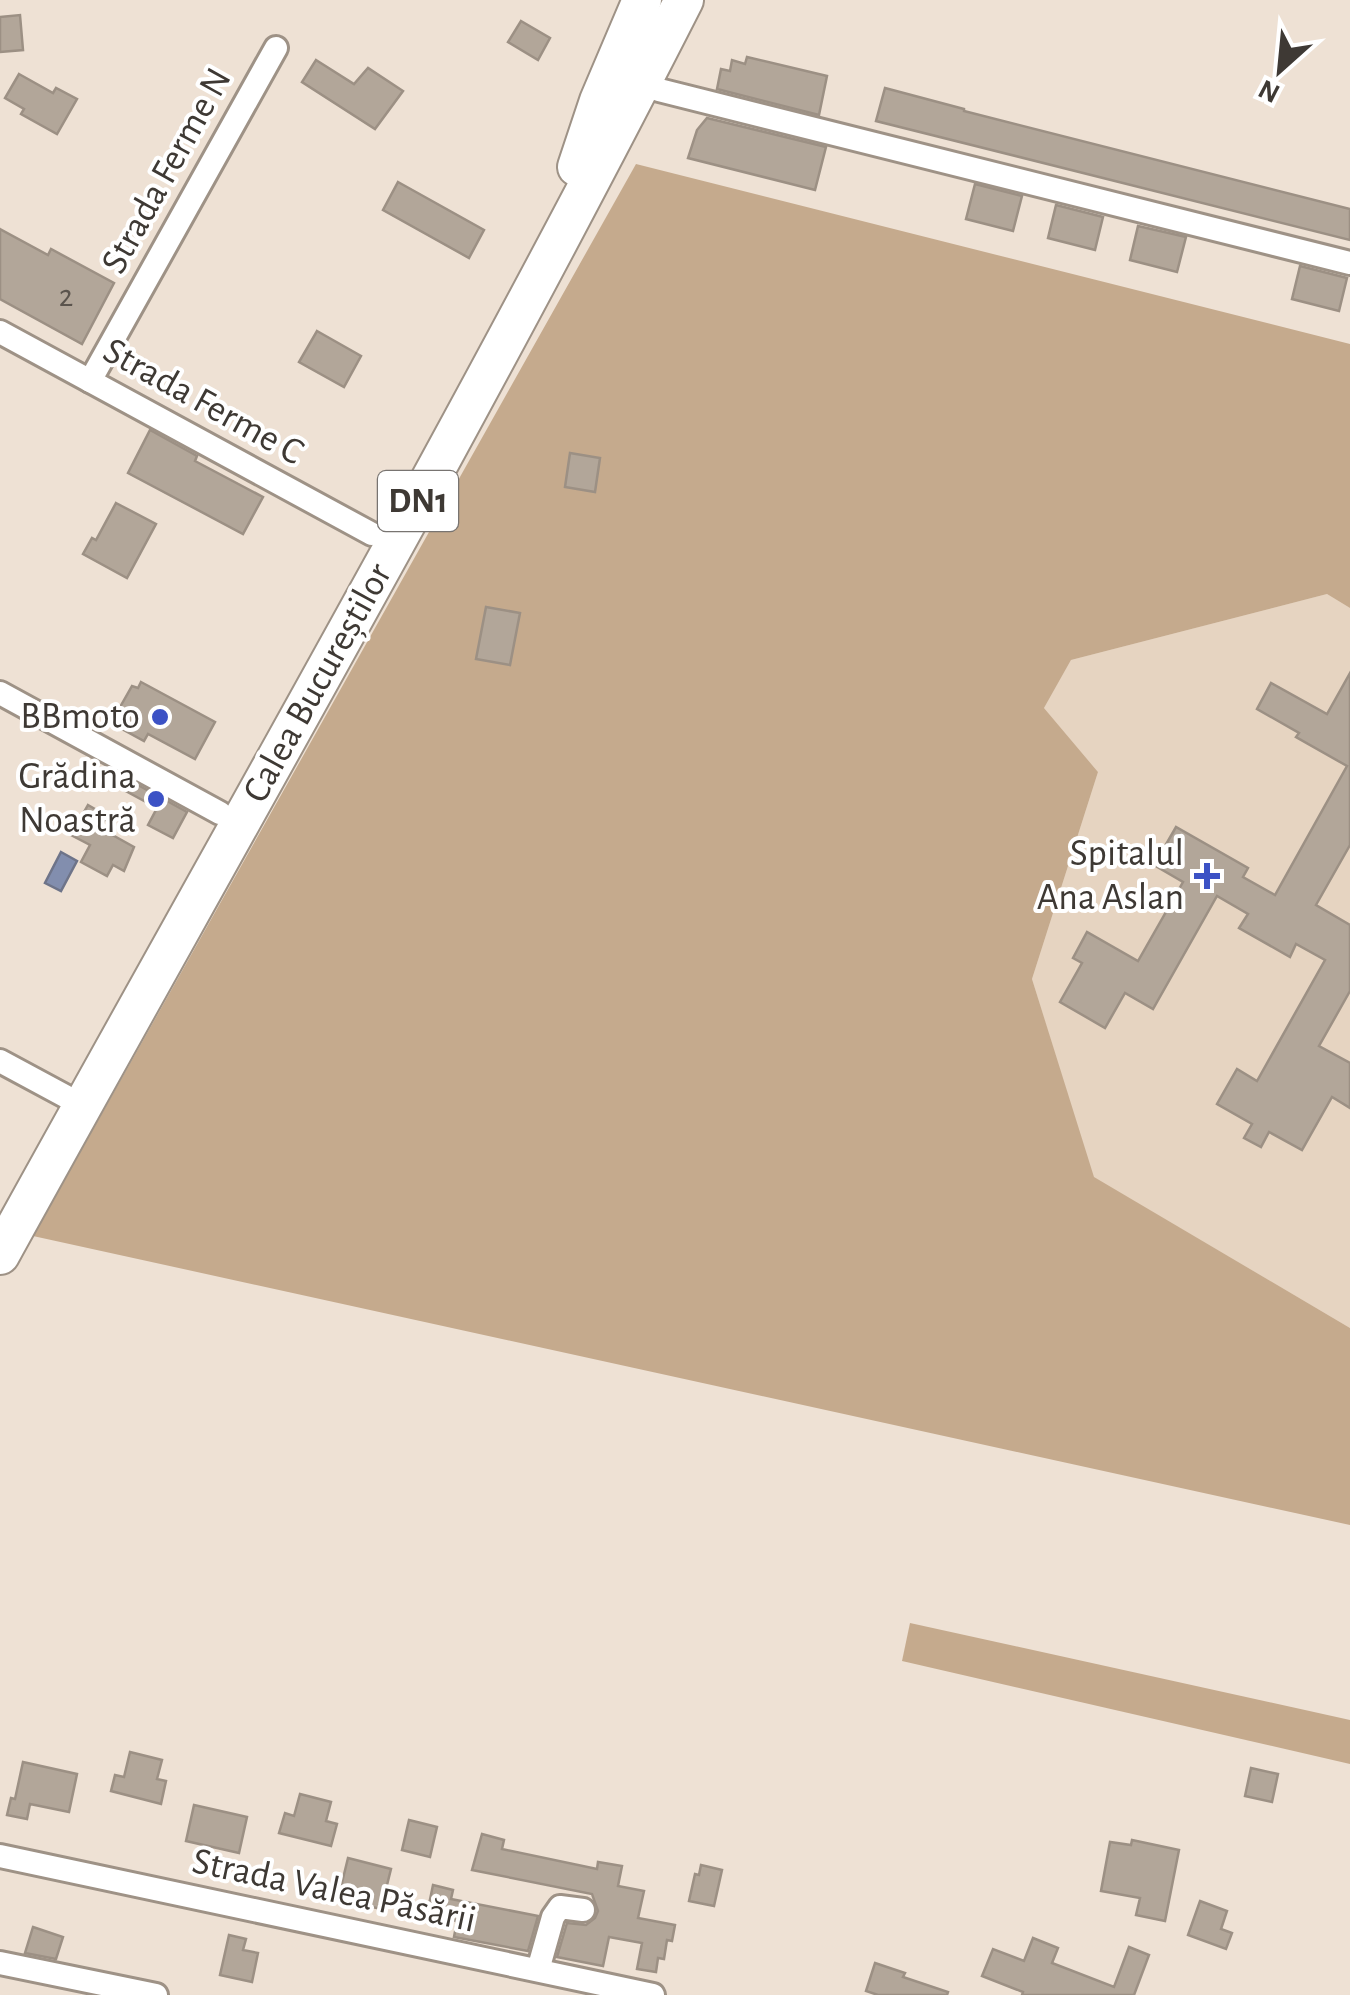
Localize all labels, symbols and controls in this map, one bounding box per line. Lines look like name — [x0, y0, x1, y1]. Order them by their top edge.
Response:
north arrow — [1230, 20, 1330, 120]
street label: Strada Ferme N — [95, 62, 239, 280]
text: N — [1255, 74, 1285, 107]
house number: 2 — [59, 280, 73, 312]
street label: Strada Ferme C — [97, 332, 309, 472]
road number: DN1 — [378, 471, 458, 531]
street label: Calea Bucureștilor — [237, 557, 401, 810]
place label: BBmoto — [20, 698, 140, 736]
marker: BBmoto — [149, 706, 171, 728]
place label: Grădina Noastră — [19, 758, 136, 840]
marker: Grădina Noastră — [145, 788, 167, 810]
place label: Spitalul Ana Aslan — [1037, 835, 1184, 917]
marker: Spitalul Ana Aslan — [1194, 863, 1220, 889]
street label: Strada Valea Păsării — [189, 1842, 479, 1940]

